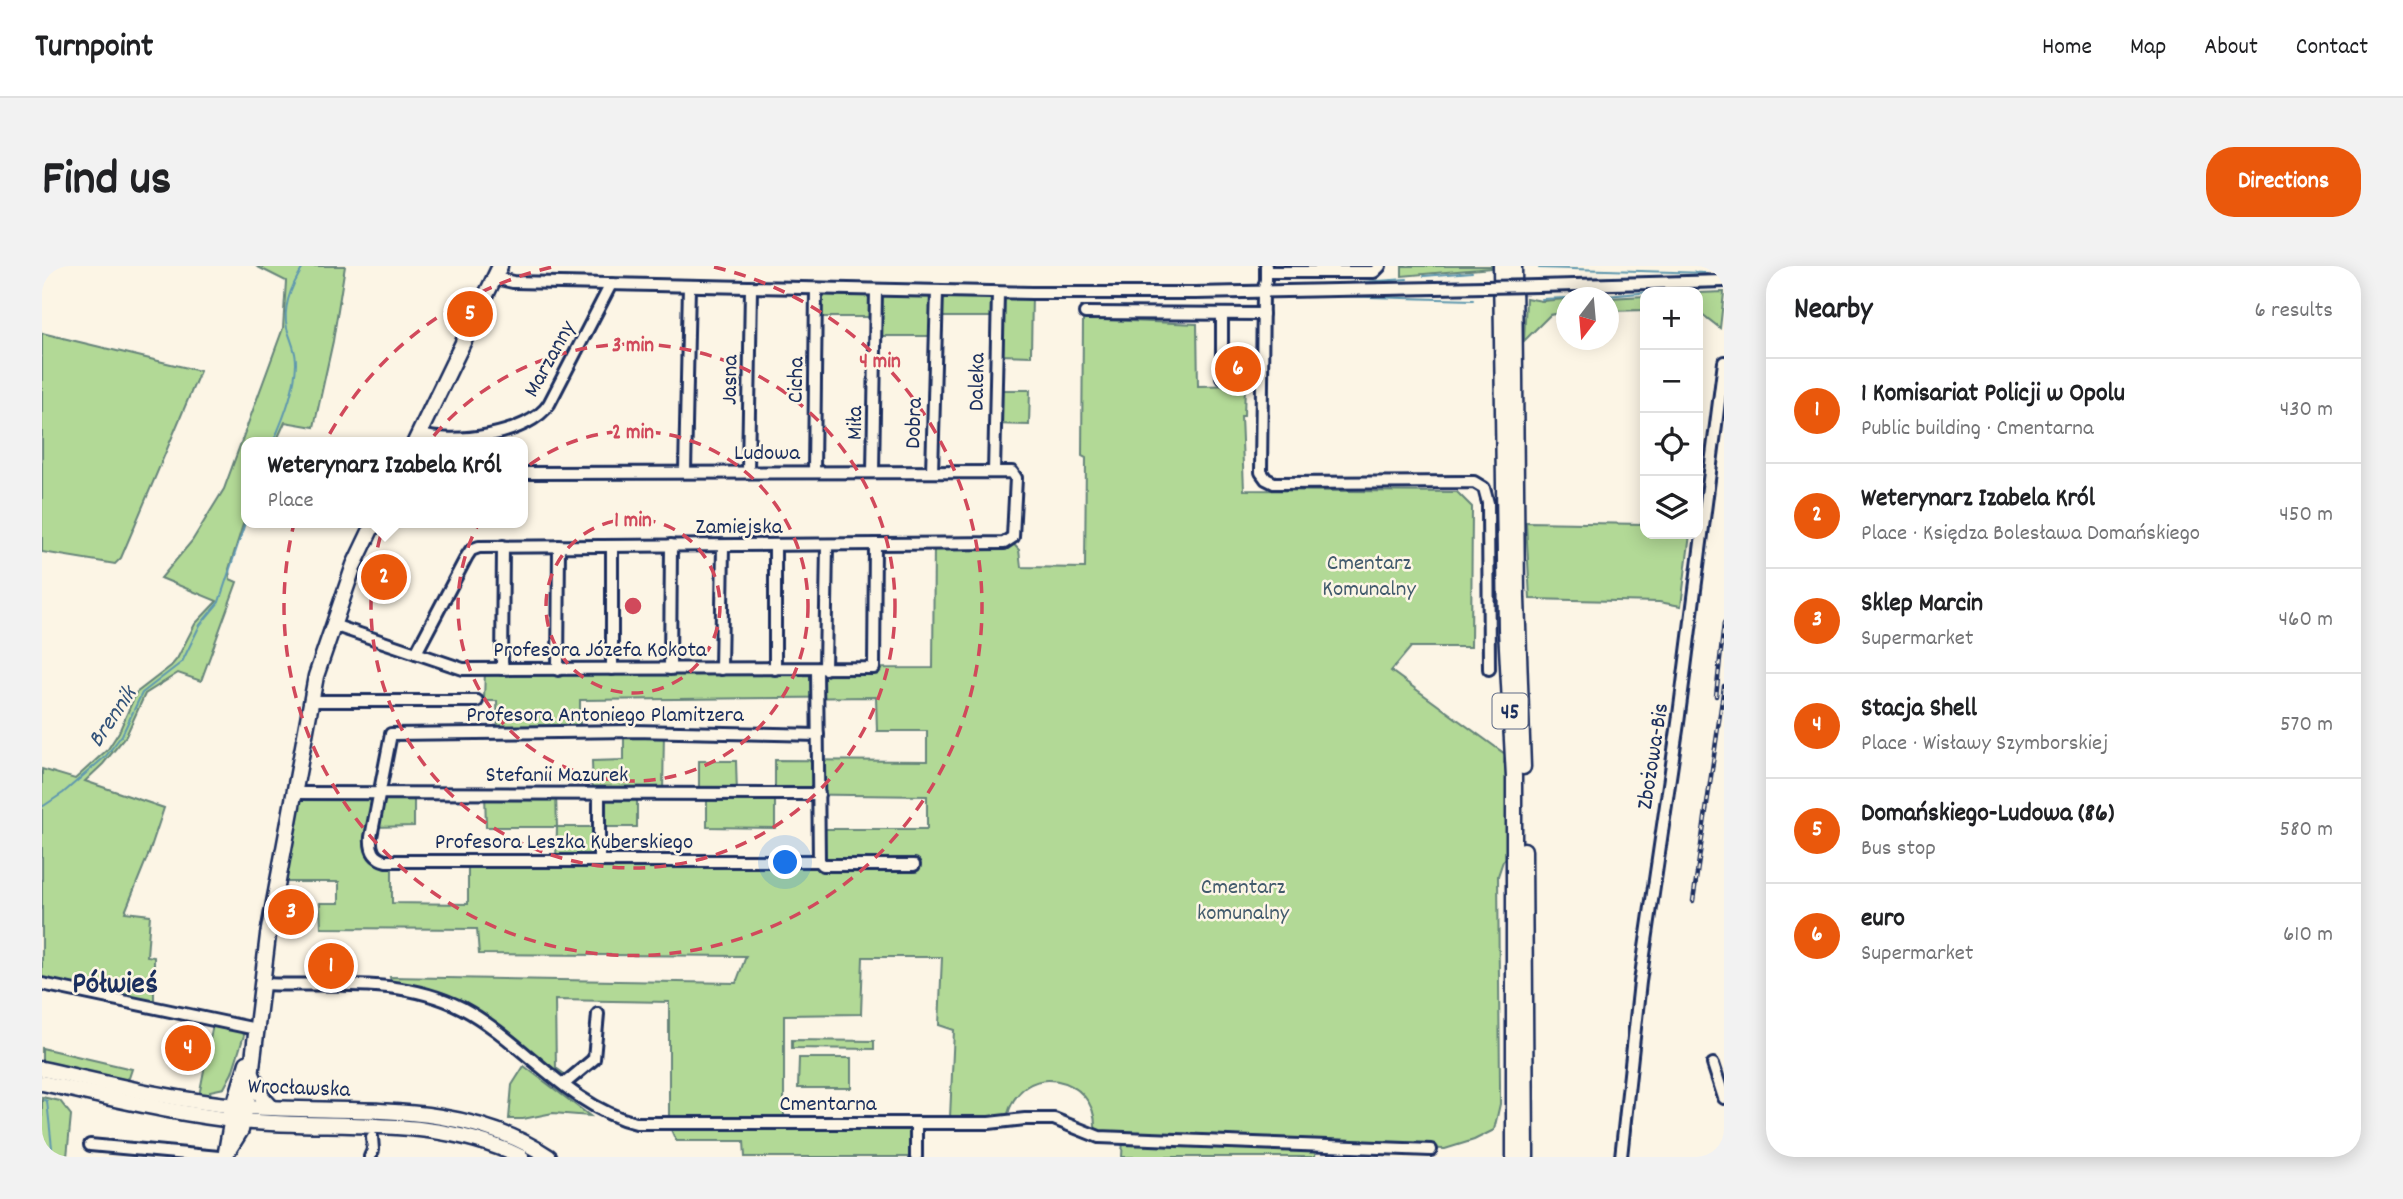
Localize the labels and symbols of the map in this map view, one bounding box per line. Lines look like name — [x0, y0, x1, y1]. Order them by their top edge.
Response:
north arrow — [1556, 287, 1619, 350]
pin: 5 — [447, 288, 493, 340]
street label: Marzanny — [517, 315, 586, 404]
text: 3 min — [612, 332, 654, 362]
pin: 6 — [1215, 343, 1261, 395]
text: 4 min — [859, 348, 901, 378]
street label: Daleka — [961, 351, 996, 412]
street label: Jasna — [715, 353, 748, 405]
street label: Cicha — [781, 355, 814, 403]
street label: Dobra — [898, 396, 933, 449]
street label: Miła — [840, 404, 873, 440]
text: 2 min — [612, 419, 654, 449]
street label: Ludowa — [734, 438, 801, 471]
text: 1 min — [614, 507, 652, 537]
street label: Zamiejska — [696, 512, 784, 545]
park label: Cmentarz Komunalny — [1322, 548, 1416, 607]
pin: 2 — [361, 551, 407, 603]
centre of rings — [621, 594, 645, 618]
street label: Profesora Józefa Kokota — [493, 635, 708, 668]
water label: Brennik — [81, 679, 148, 755]
road number: 45 — [1492, 694, 1528, 728]
street label: Profesora Antoniego Plamitzera — [466, 700, 745, 733]
street label: Zbożowa-Bis — [1630, 701, 1679, 812]
street label: Stefanii Mazurek — [486, 760, 628, 793]
street label: Profesora Leszka Kuberskiego — [435, 827, 693, 860]
your location — [768, 845, 802, 879]
park label: Cmentarz komunalny — [1197, 872, 1290, 931]
pin: 3 — [268, 886, 314, 938]
pin: 1 — [308, 940, 354, 992]
district label: Półwieś — [72, 965, 158, 1008]
pin: 4 — [165, 1022, 211, 1074]
street label: Wrocławska — [247, 1071, 352, 1108]
street label: Cmentarna — [779, 1089, 878, 1122]

